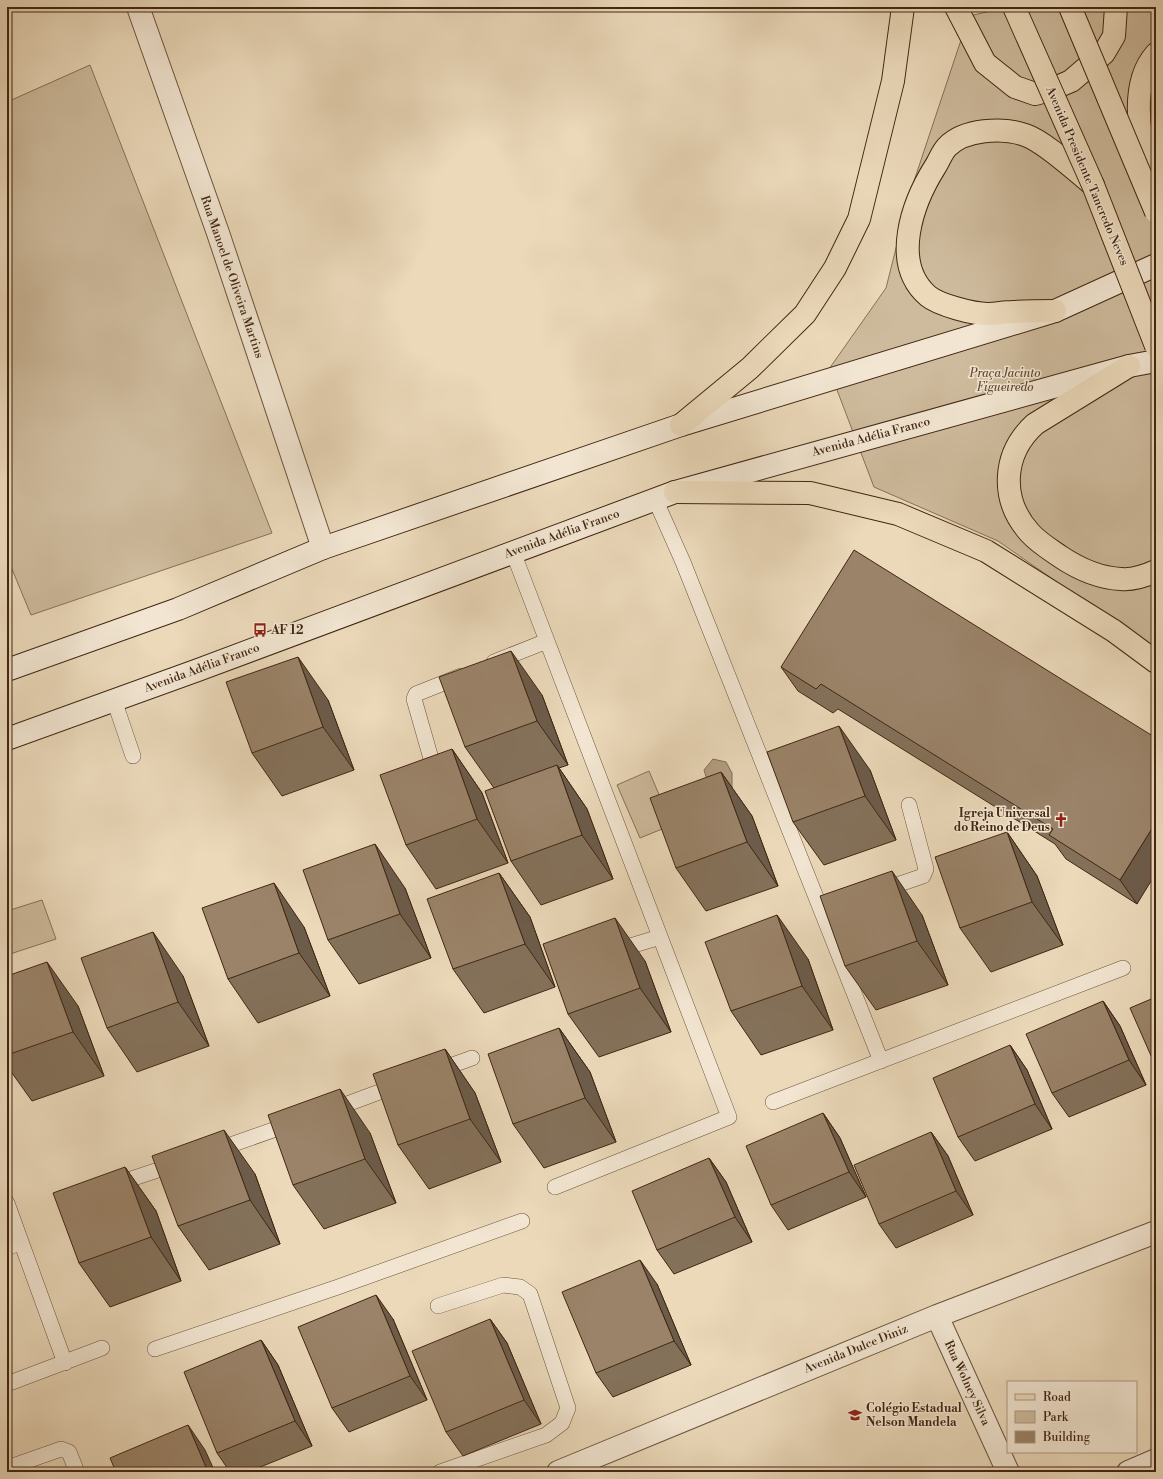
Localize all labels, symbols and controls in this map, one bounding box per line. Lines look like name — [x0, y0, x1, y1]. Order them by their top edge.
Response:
street label: Avenida Presidente Tancredo Neves — [1042, 83, 1132, 268]
street label: Rua Manoel de Oliveira Martins — [197, 194, 267, 360]
park label: Praça Jacinto Figueiredo — [968, 366, 1041, 395]
street label: Avenida Adélia Franco — [809, 414, 932, 460]
street label: Avenida Adélia Franco — [501, 506, 622, 562]
bus stop icon: AF 12 — [252, 622, 268, 638]
place label: AF 12 — [270, 623, 303, 638]
street label: Avenida Adélia Franco — [141, 640, 262, 696]
place label: Igreja Universal do Reino de Deus — [954, 806, 1050, 835]
church icon: Igreja Universal do Reino de Deus — [1053, 812, 1069, 828]
street label: Avenida Dulce Diniz — [801, 1321, 910, 1377]
street label: Rua Wolney Silva — [941, 1338, 994, 1429]
legend — [1007, 1381, 1137, 1453]
text: Road — [1043, 1390, 1071, 1405]
place label: Colégio Estadual Nelson Mandela — [866, 1401, 962, 1430]
school or university icon: Colégio Estadual Nelson Mandela — [847, 1407, 863, 1423]
text: Park — [1043, 1410, 1069, 1425]
text: Building — [1042, 1430, 1091, 1445]

